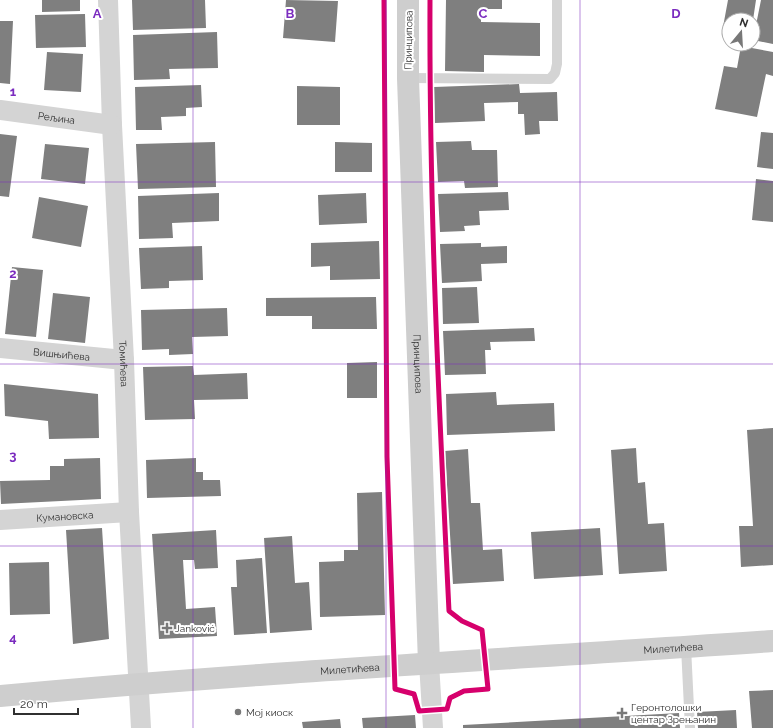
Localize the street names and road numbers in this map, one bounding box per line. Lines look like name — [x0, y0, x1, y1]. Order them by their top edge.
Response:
street label: Принципова — [402, 10, 415, 70]
street label: Рељина — [37, 110, 76, 126]
street label: Принципова — [411, 334, 424, 394]
street label: Томићева — [117, 340, 130, 387]
street label: Вишњићева — [33, 346, 91, 363]
street label: Кумановска — [36, 509, 94, 524]
street label: Милетићева — [643, 641, 703, 656]
street label: Милетићева — [320, 662, 380, 677]

